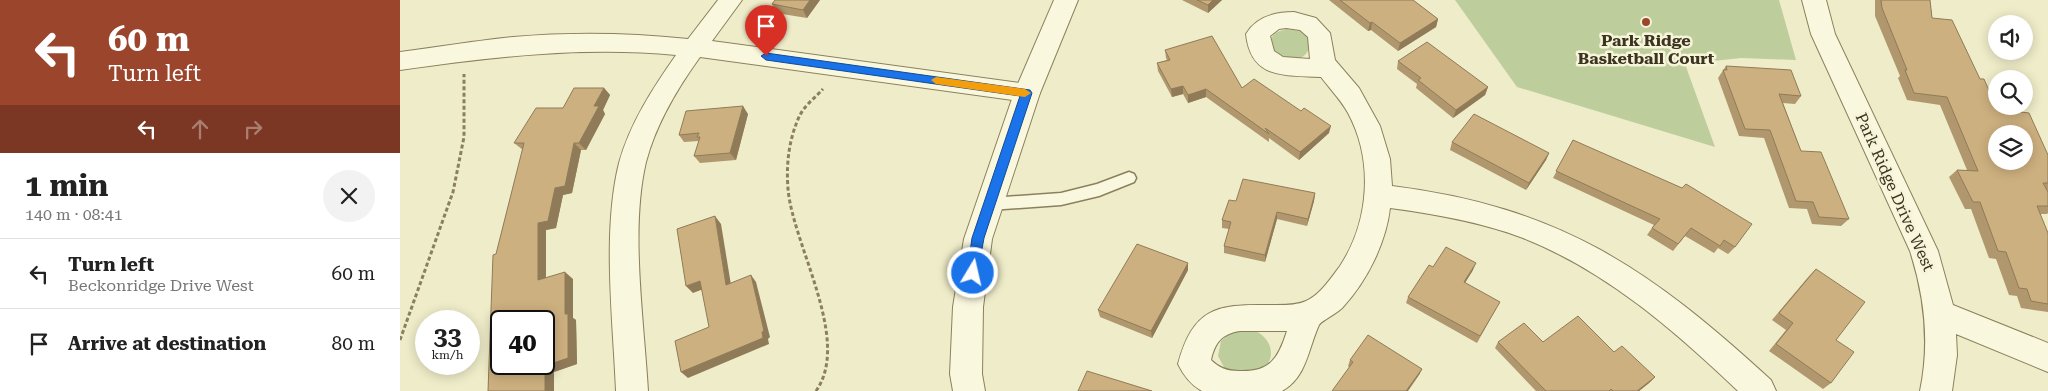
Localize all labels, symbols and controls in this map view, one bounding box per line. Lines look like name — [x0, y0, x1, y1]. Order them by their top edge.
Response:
pin — [745, 5, 787, 56]
icon: arrive — [752, 12, 780, 40]
map controls — [1988, 15, 2033, 170]
button: sound — [1988, 15, 2033, 60]
marker: Park Ridge Basketball Court — [1640, 16, 1652, 28]
text: 60 m — [108, 19, 190, 60]
icon: left — [25, 20, 90, 85]
place label: Park Ridge Basketball Court — [1578, 31, 1715, 68]
text: Turn left — [108, 61, 201, 86]
button: search — [1988, 70, 2033, 115]
street label: Park Ridge Drive West — [1852, 110, 1938, 274]
icon: left — [133, 115, 161, 143]
icon: ahead — [186, 115, 214, 143]
icon: right — [239, 115, 267, 143]
button: layers — [1988, 125, 2033, 170]
text: 1 min — [25, 168, 108, 203]
button: close — [323, 170, 375, 222]
text: 140 m · 08:41 — [25, 205, 123, 224]
position arrow — [946, 246, 998, 298]
text: Turn left — [68, 253, 154, 276]
icon: left — [25, 260, 53, 288]
text: 60 m — [332, 262, 375, 285]
text: Beckonridge Drive West — [68, 276, 254, 295]
speed limit sign: 40 — [490, 310, 555, 375]
text: 33 — [433, 322, 462, 351]
icon: arrive — [25, 330, 53, 358]
text: Arrive at destination — [68, 332, 266, 355]
text: 80 m — [332, 332, 375, 355]
text: km/h — [431, 348, 464, 362]

